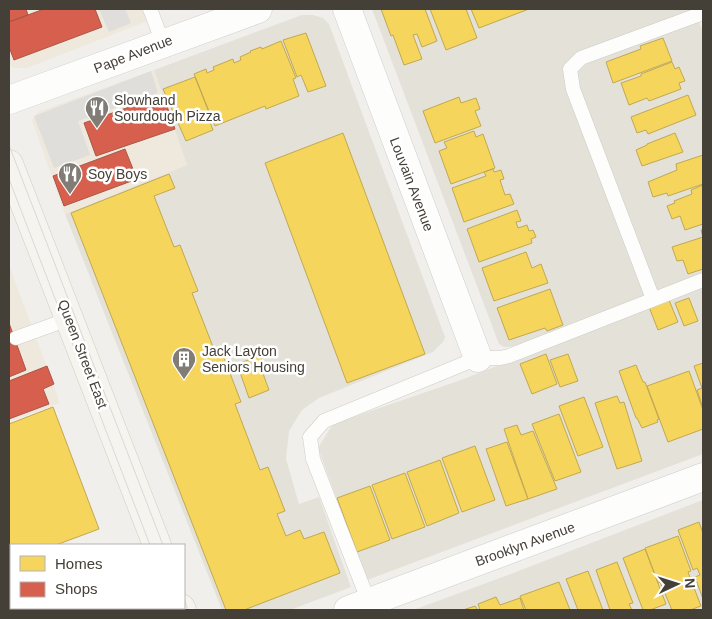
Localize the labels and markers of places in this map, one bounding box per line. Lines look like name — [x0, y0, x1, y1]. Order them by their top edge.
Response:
place label: Slowhand Sourdough Pizza — [114, 92, 221, 124]
restaurant icon: Slowhand Sourdough Pizza — [84, 95, 110, 129]
restaurant icon: Soy Boys — [57, 161, 83, 195]
place label: Soy Boys — [88, 166, 147, 182]
place label: Jack Layton Seniors Housing — [202, 343, 305, 375]
building icon: Jack Layton Seniors Housing — [171, 346, 197, 380]

